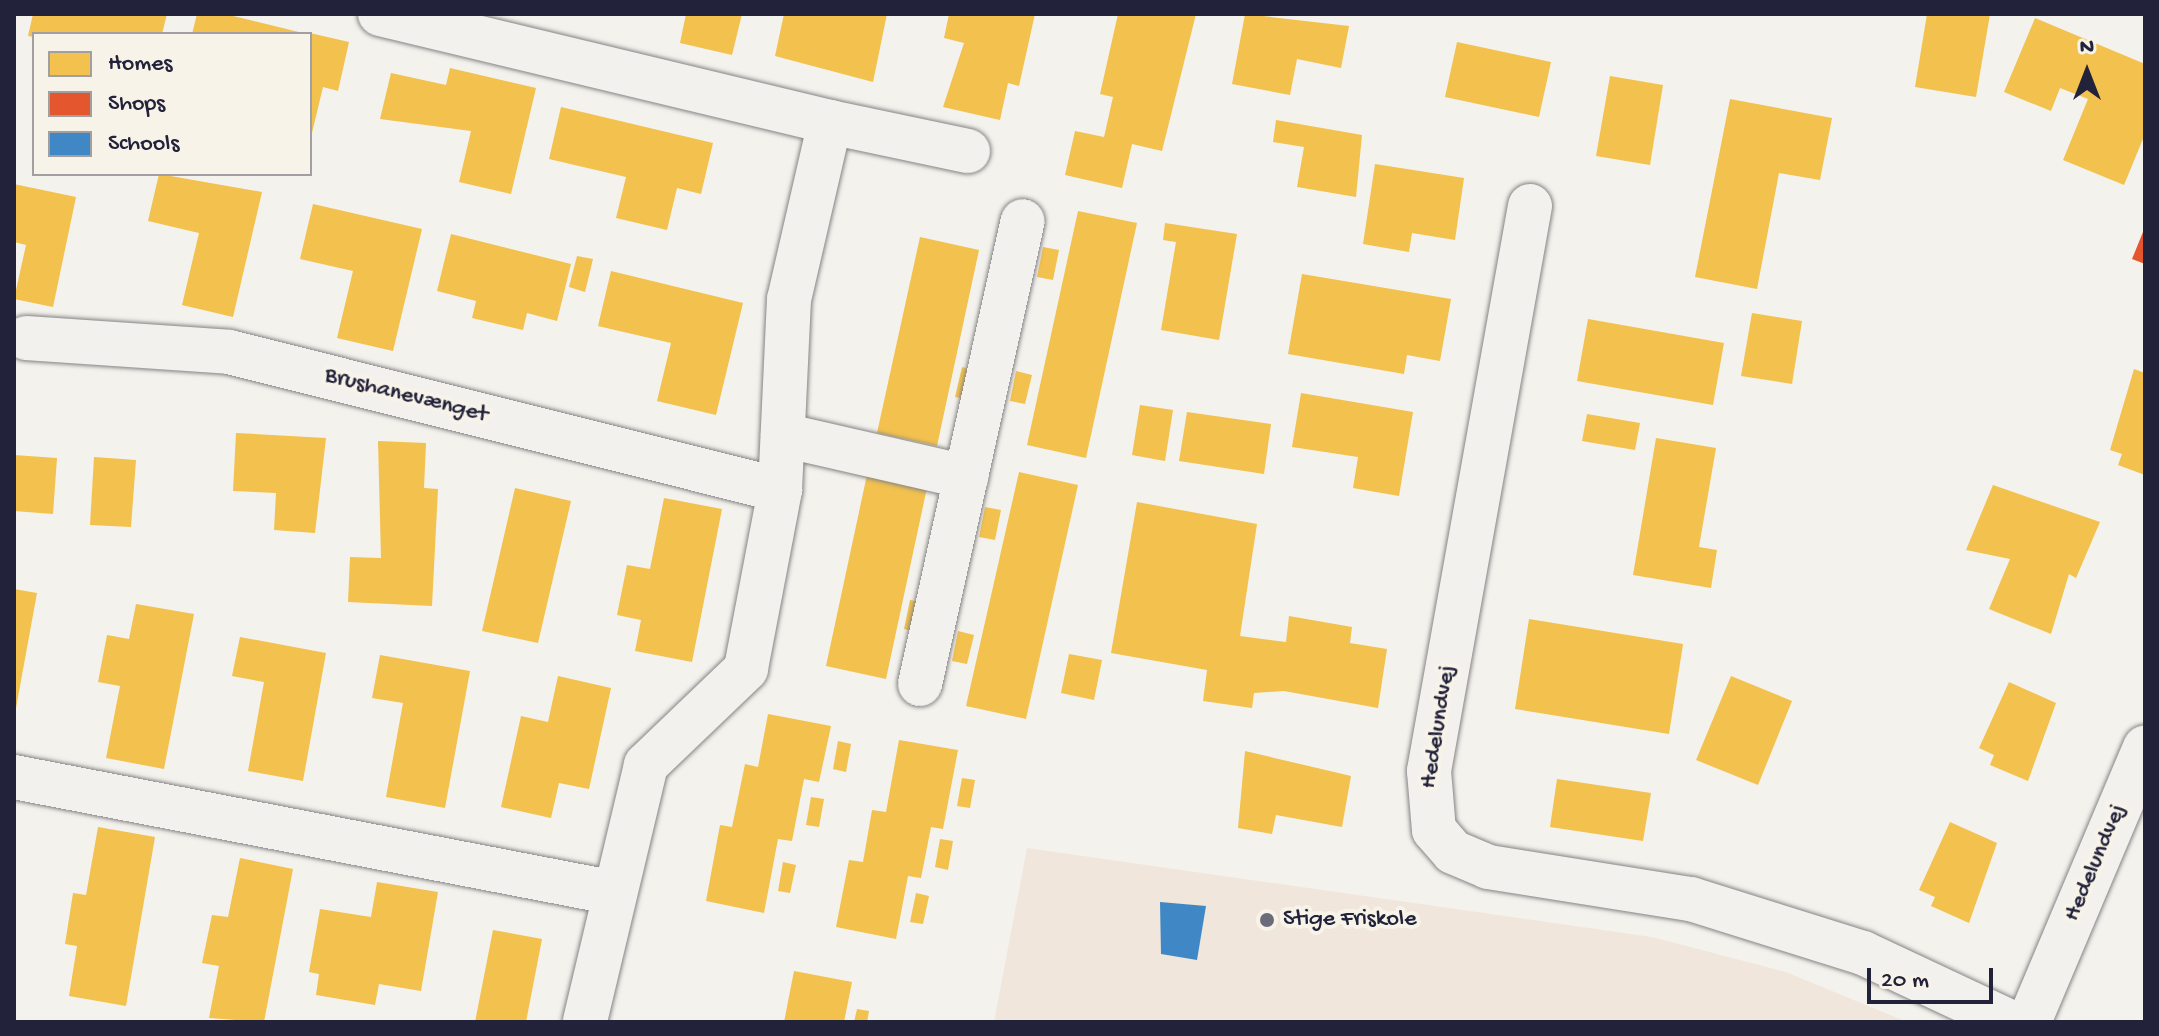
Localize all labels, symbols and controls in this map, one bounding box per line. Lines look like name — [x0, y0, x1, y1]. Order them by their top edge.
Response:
legend — [32, 32, 312, 176]
north arrow — [2047, 32, 2127, 112]
text: N — [2080, 35, 2094, 61]
text: Homes — [108, 50, 172, 79]
text: Shops — [108, 90, 165, 119]
text: Schools — [108, 130, 179, 159]
street label: Brushanevænget — [321, 362, 491, 430]
street label: Hedelundvej — [1415, 663, 1463, 791]
street label: Hedelundvej — [2058, 800, 2134, 926]
place label: Stige Friskole — [1283, 906, 1417, 934]
marker: Stige Friskole — [1258, 911, 1276, 929]
scale bar — [1871, 952, 1997, 1002]
text: 20 m — [1881, 967, 1929, 996]

